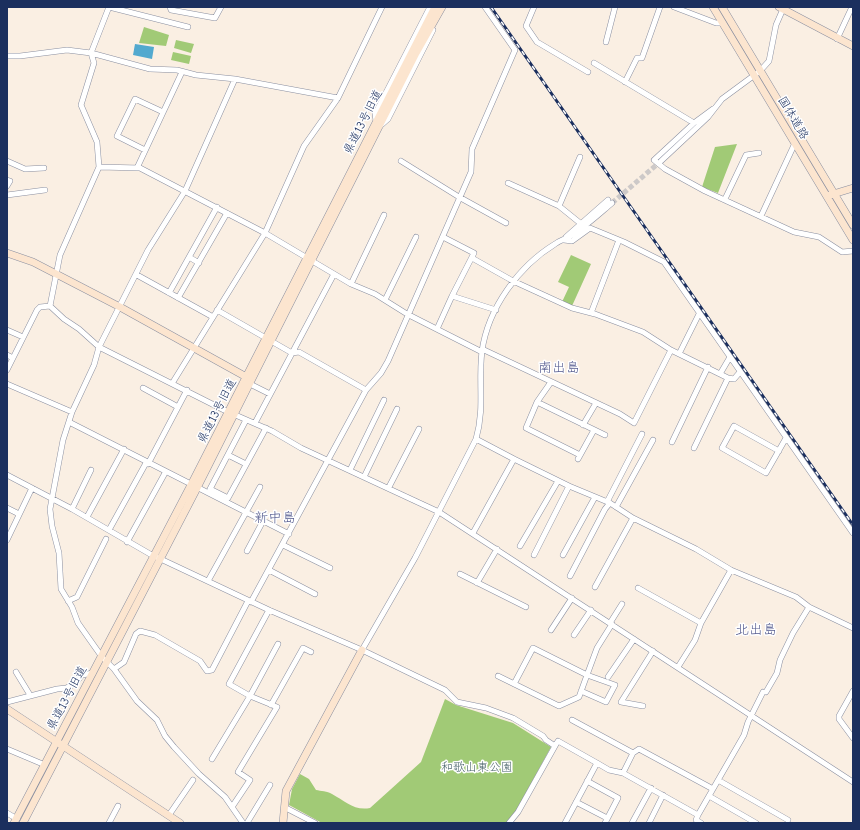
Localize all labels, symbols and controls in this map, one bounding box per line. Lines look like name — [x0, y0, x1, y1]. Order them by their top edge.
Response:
street label: 県道13号旧道 — [341, 87, 385, 157]
street label: 国体道路 — [774, 94, 812, 142]
district label: 南出島 — [538, 360, 580, 376]
street label: 県道13号旧道 — [195, 376, 239, 446]
district label: 新中島 — [254, 510, 296, 526]
district label: 北出島 — [735, 622, 777, 638]
street label: 県道13号旧道 — [44, 663, 90, 733]
park label: 和歌山東公園 — [441, 761, 513, 775]

